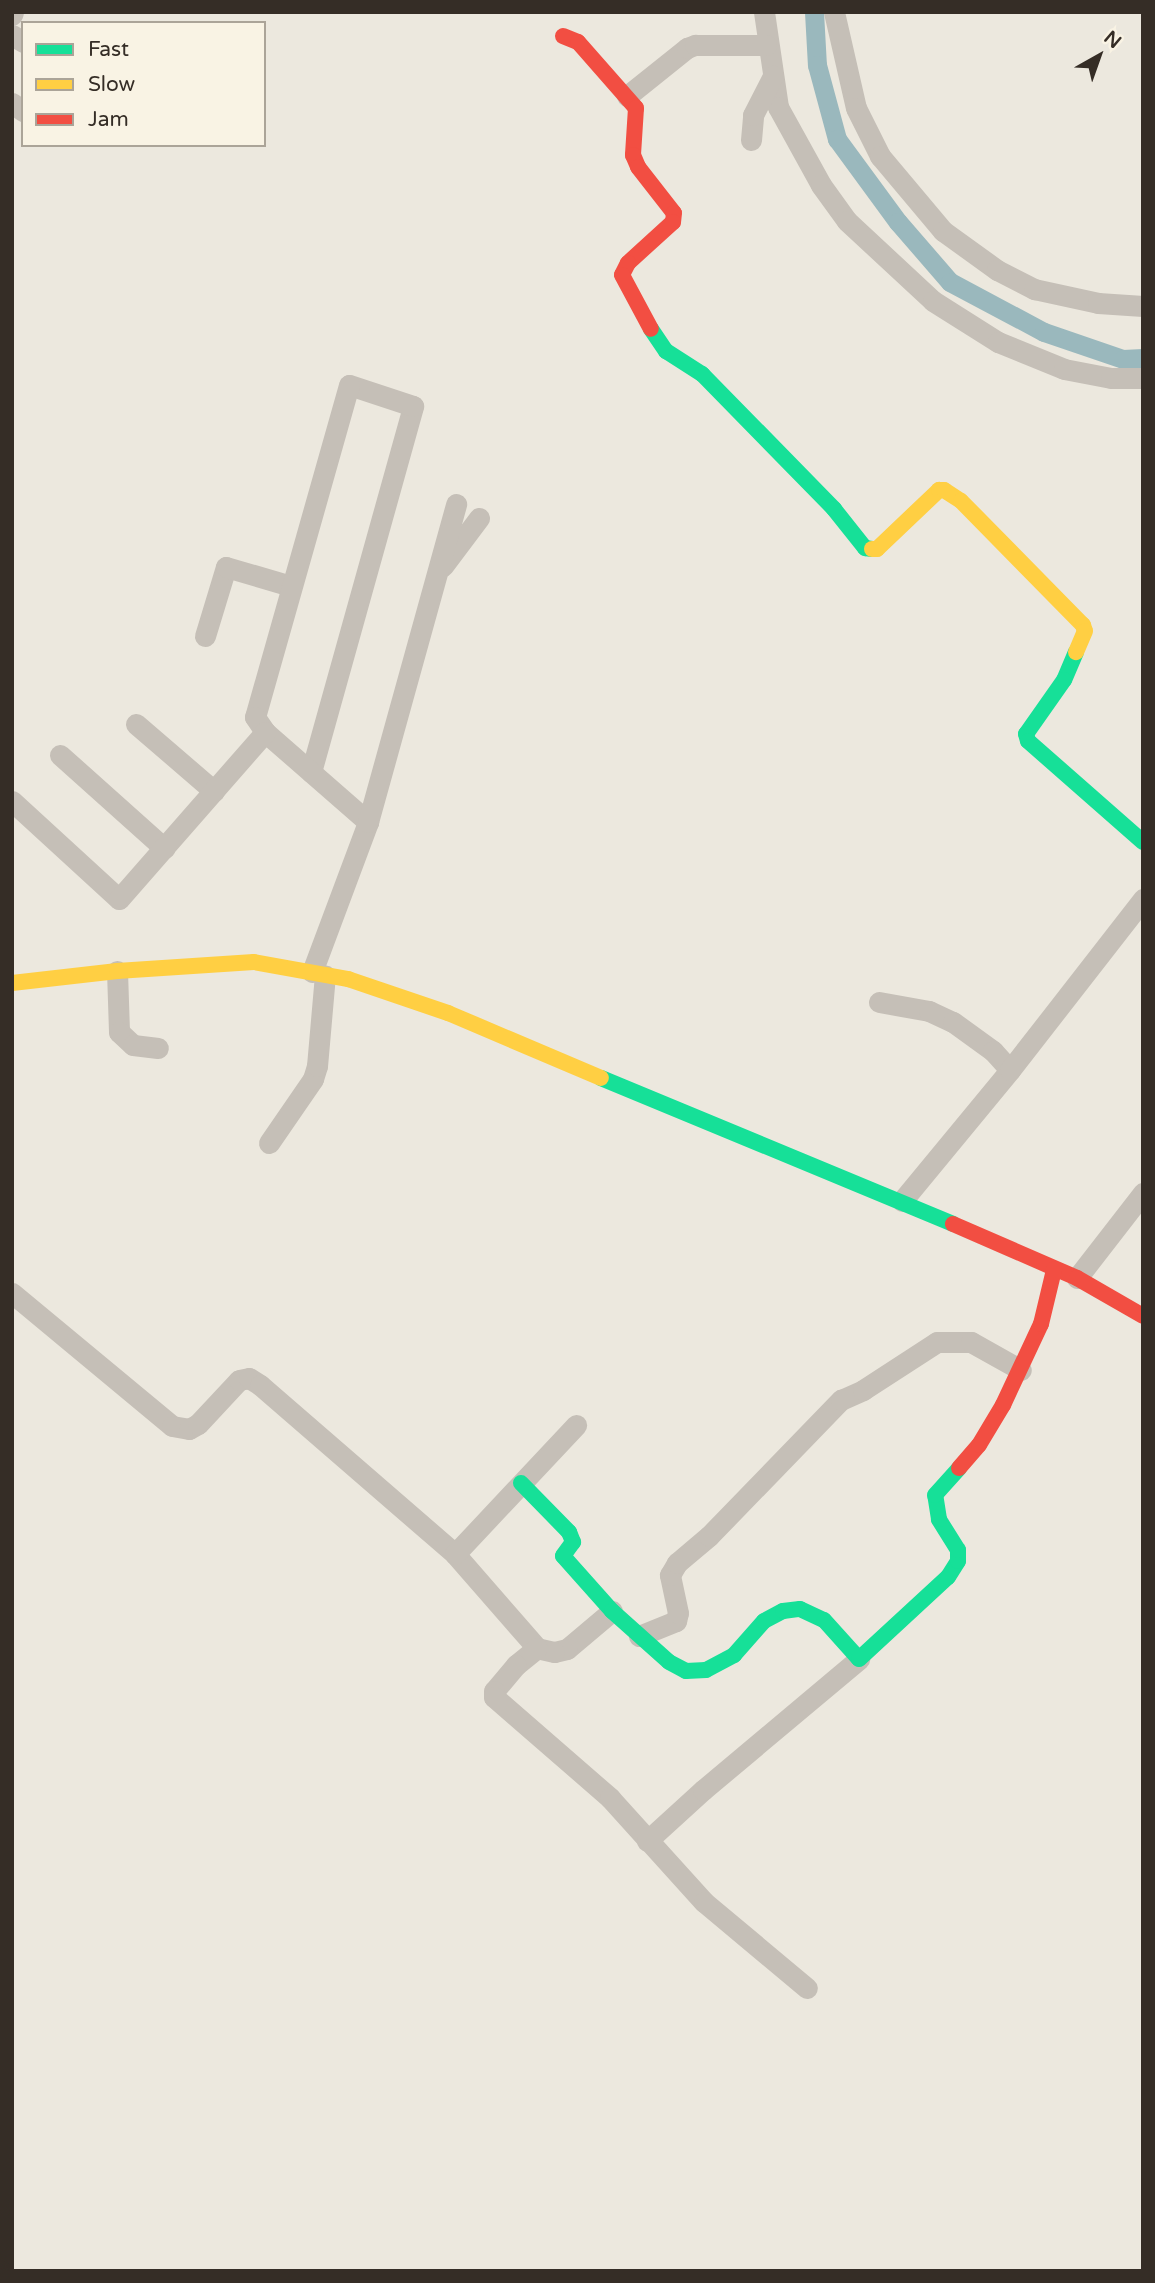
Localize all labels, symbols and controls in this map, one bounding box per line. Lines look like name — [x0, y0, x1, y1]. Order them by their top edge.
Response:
legend — [21, 21, 266, 147]
north arrow — [1064, 21, 1134, 91]
text: N — [1100, 27, 1125, 53]
text: Fast — [88, 37, 129, 62]
text: Slow — [88, 72, 135, 97]
text: Jam — [88, 107, 129, 132]

